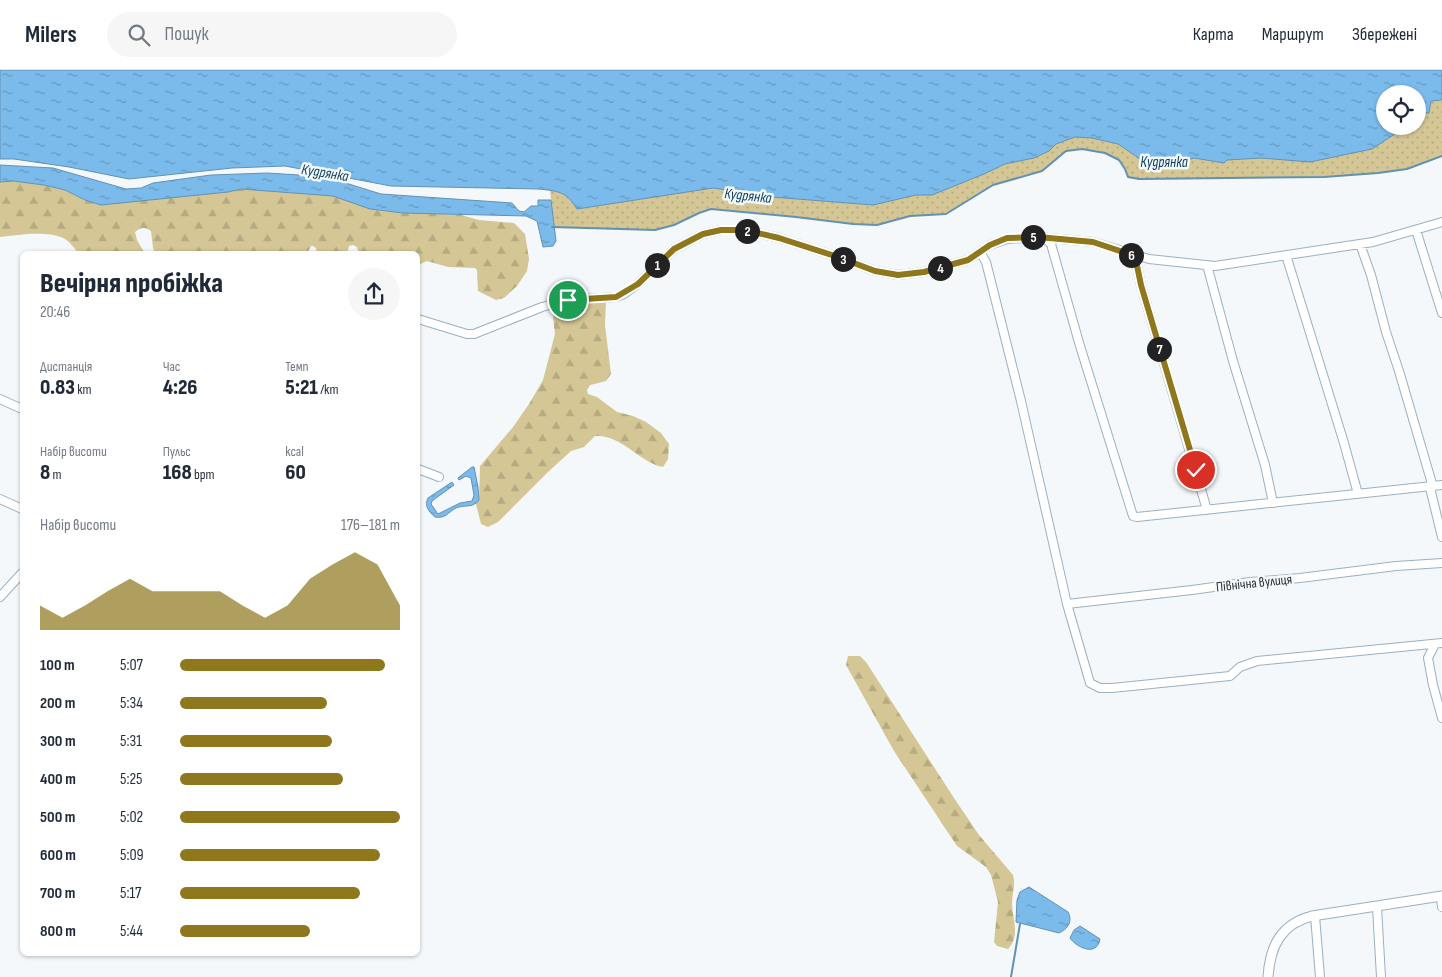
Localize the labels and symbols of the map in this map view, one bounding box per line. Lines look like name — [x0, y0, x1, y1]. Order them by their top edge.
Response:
water label: Кудрянка — [1140, 153, 1188, 172]
water label: Кудрянка — [300, 160, 350, 186]
water label: Кудрянка — [723, 184, 773, 208]
pin: 2 — [734, 218, 760, 244]
pin: 5 — [1020, 224, 1046, 250]
pin: 6 — [1118, 242, 1144, 268]
pin: 3 — [830, 246, 856, 272]
pin: 1 — [644, 252, 670, 278]
pin: 4 — [928, 256, 952, 280]
pin — [547, 279, 589, 321]
pin: 7 — [1146, 336, 1172, 362]
pin — [1175, 449, 1217, 491]
street label: Північна вулиця — [1215, 571, 1293, 595]

